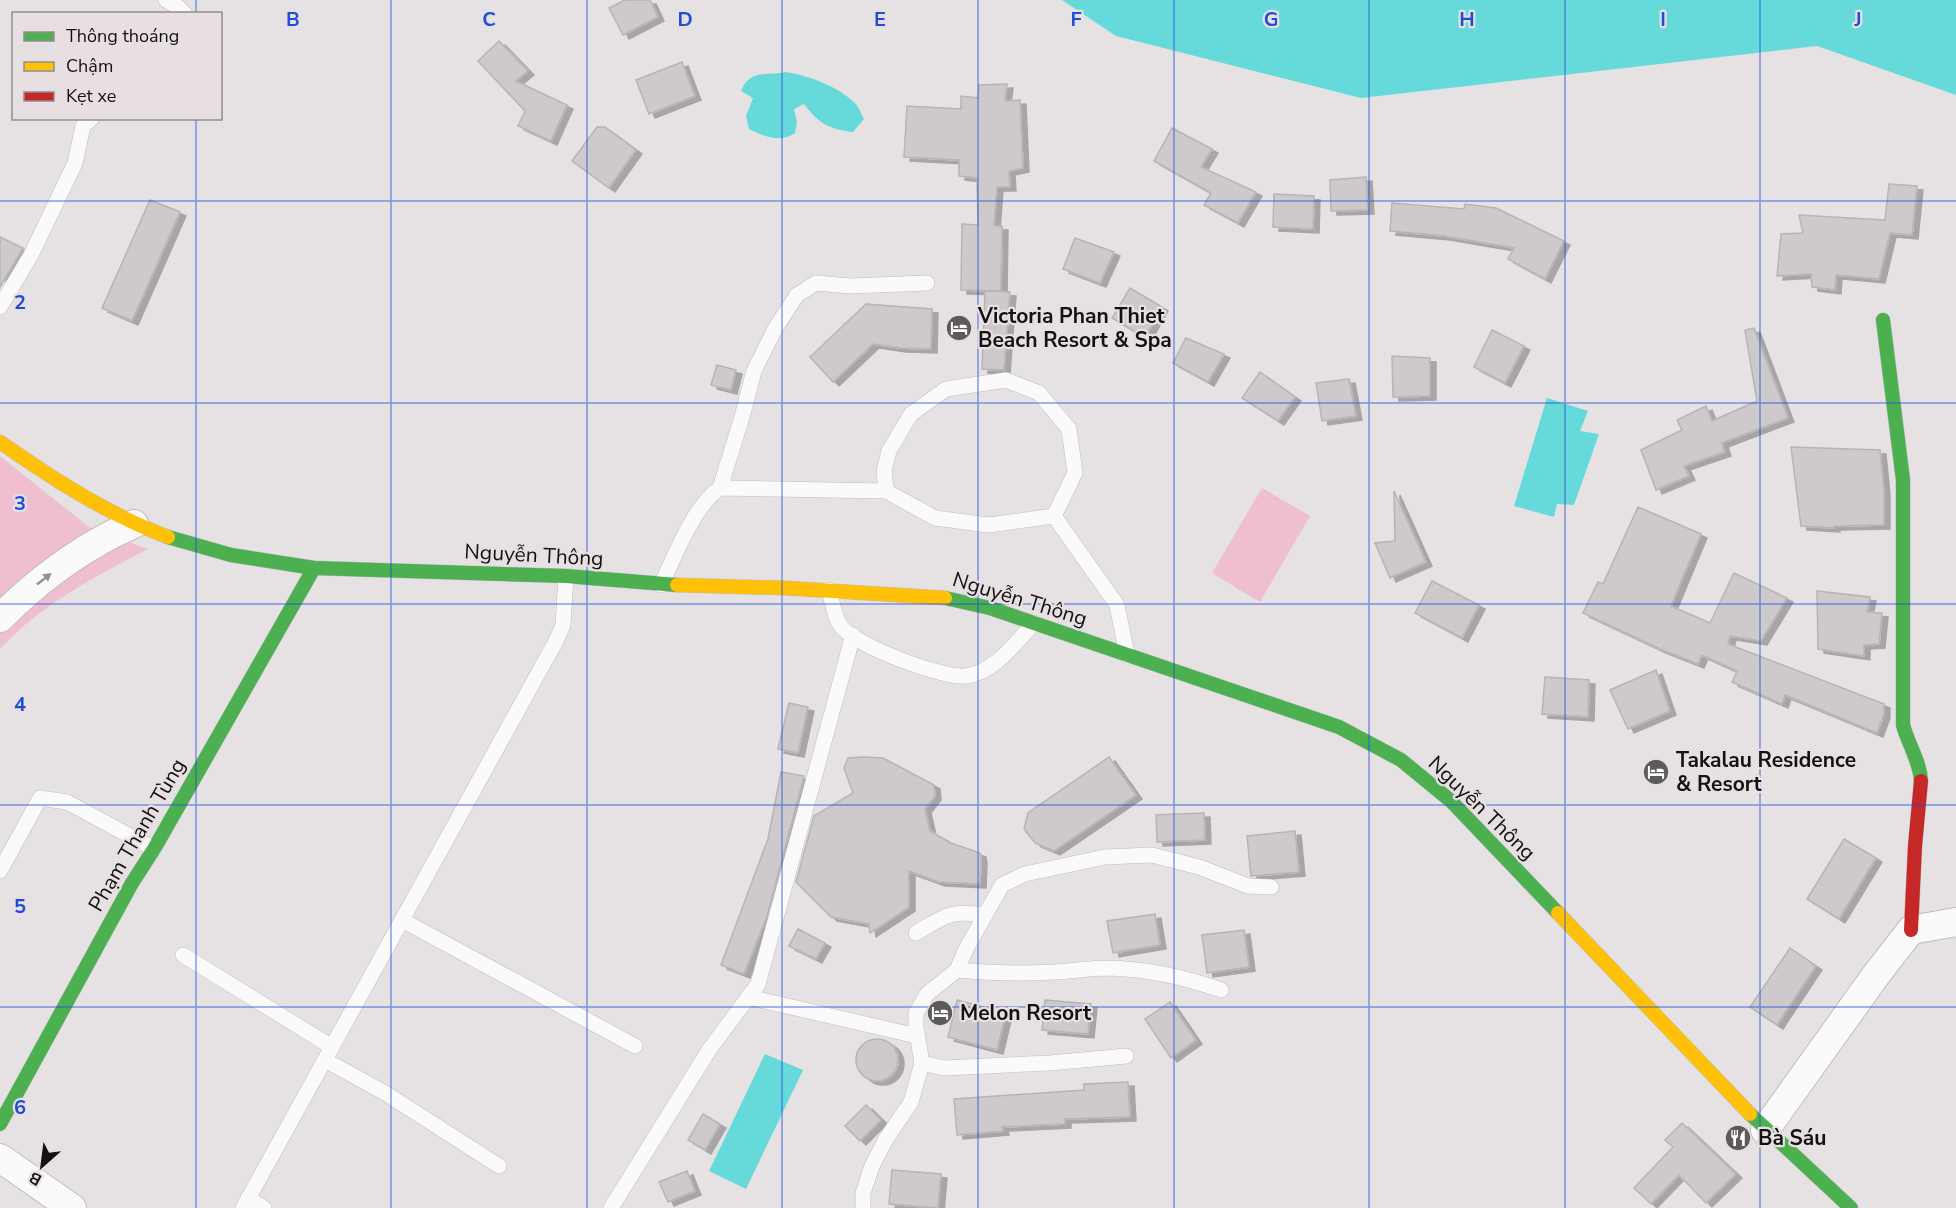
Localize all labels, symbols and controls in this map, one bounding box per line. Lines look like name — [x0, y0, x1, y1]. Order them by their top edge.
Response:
text: B — [286, 6, 300, 33]
text: C — [482, 6, 496, 33]
text: D — [677, 6, 693, 33]
text: E — [874, 6, 886, 33]
text: F — [1070, 6, 1082, 33]
text: G — [1264, 6, 1278, 33]
text: H — [1459, 6, 1475, 33]
text: I — [1660, 6, 1666, 33]
text: J — [1853, 6, 1862, 33]
legend — [12, 12, 222, 120]
text: Thông thoáng — [66, 24, 179, 48]
text: Chậm — [66, 54, 113, 78]
text: Kẹt xe — [66, 84, 116, 108]
text: 2 — [14, 289, 26, 316]
place label: Victoria Phan Thiet Beach Resort & Spa — [977, 302, 1172, 354]
hotel icon: Victoria Phan Thiet Beach Resort & Spa — [944, 313, 974, 343]
text: 3 — [14, 490, 26, 517]
street label: Nguyễn Thông — [464, 537, 604, 573]
street label: Nguyễn Thông — [949, 565, 1091, 633]
one-way arrow — [36, 574, 51, 586]
text: 4 — [14, 691, 26, 718]
place label: Takalau Residence & Resort — [1676, 746, 1856, 798]
street label: Nguyễn Thông — [1422, 750, 1542, 866]
street label: Phạm Thanh Tùng — [82, 754, 192, 916]
hotel icon: Takalau Residence & Resort — [1641, 757, 1671, 787]
text: 5 — [14, 893, 26, 920]
hotel icon: Melon Resort — [925, 998, 955, 1028]
place label: Melon Resort — [960, 999, 1092, 1027]
text: 6 — [14, 1094, 26, 1121]
restaurant icon: Bà Sáu — [1723, 1123, 1753, 1153]
place label: Bà Sáu — [1758, 1124, 1827, 1152]
north arrow — [12, 1136, 72, 1196]
text: B — [25, 1166, 45, 1191]

